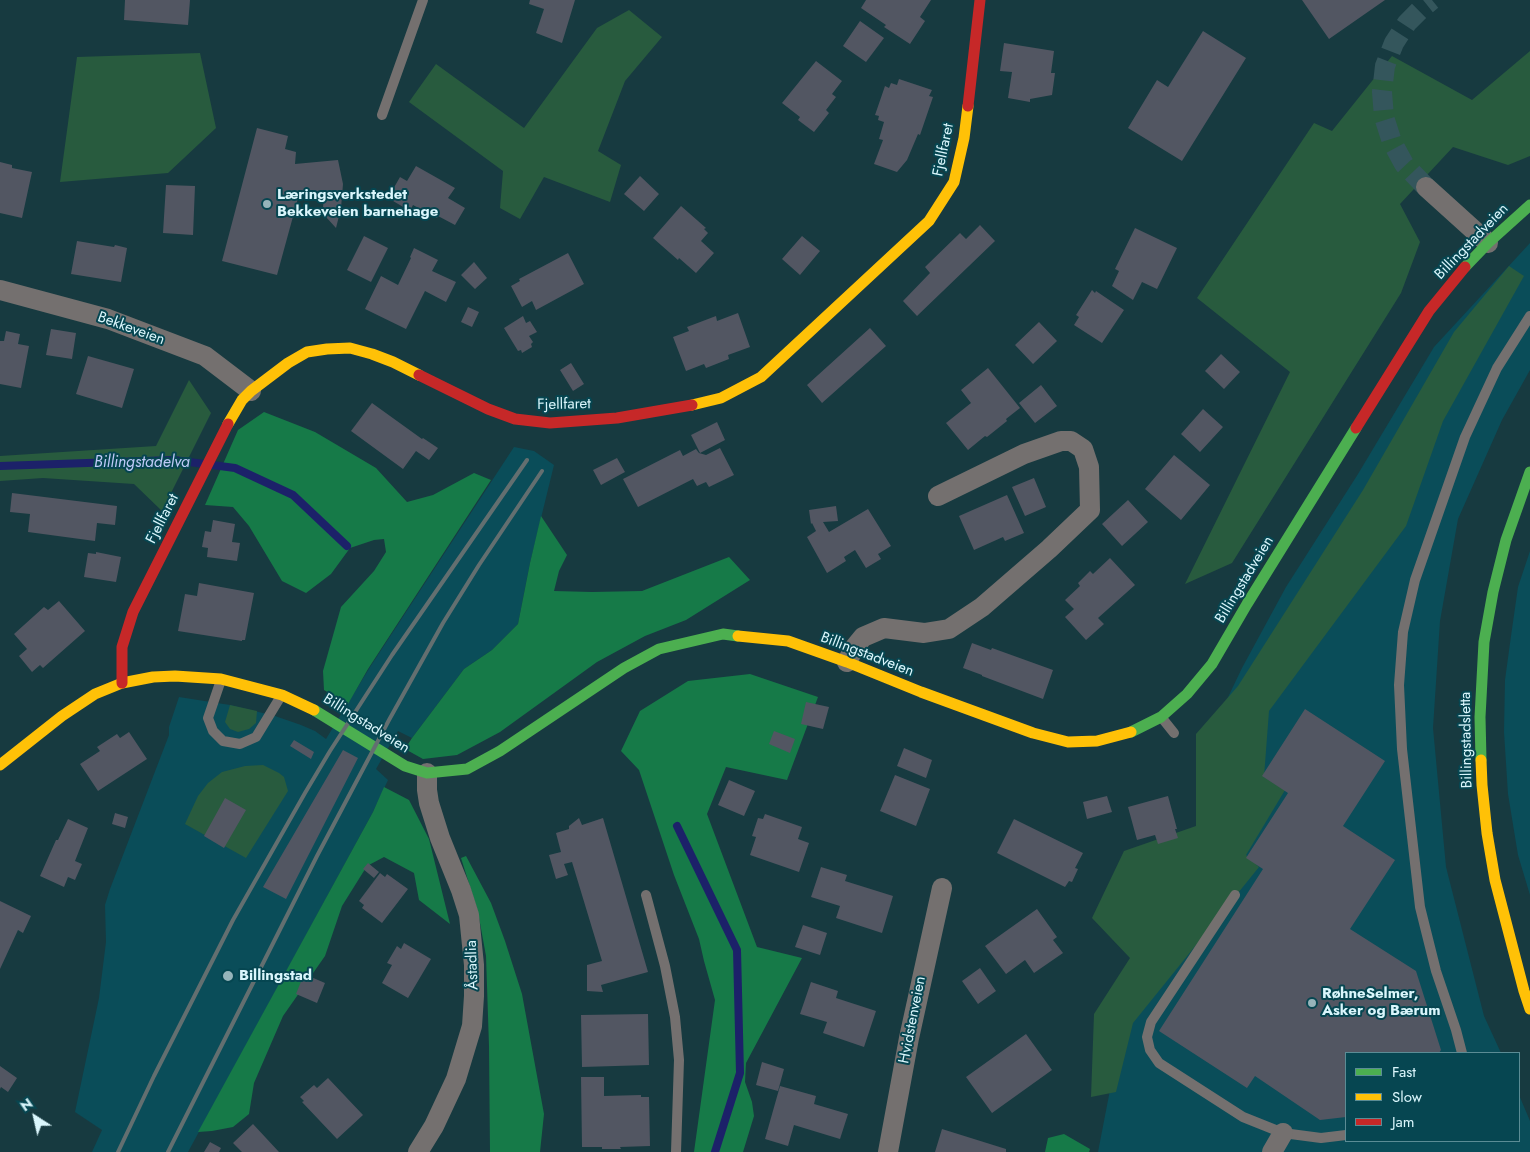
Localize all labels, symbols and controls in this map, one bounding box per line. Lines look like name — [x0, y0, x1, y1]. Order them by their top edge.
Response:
street label: Fjellfaret — [930, 122, 958, 178]
place label: Læringsverkstedet Bekkeveien barnehage — [277, 186, 438, 221]
marker: Læringsverkstedet Bekkeveien barnehage — [261, 198, 273, 210]
street label: Billingstadveien — [1431, 200, 1513, 284]
street label: Bekkeveien — [95, 309, 167, 349]
street label: Fjellfaret — [537, 396, 591, 414]
water label: Billingstadelva — [94, 453, 190, 473]
street label: Fjellfaret — [143, 491, 183, 547]
street label: Billingstadveien — [1212, 533, 1278, 627]
street label: Billingstadveien — [818, 629, 916, 681]
street label: Billingstadveien — [319, 690, 413, 758]
street label: Billingstadsletta — [1457, 692, 1477, 788]
street label: Åstadlia — [463, 940, 483, 990]
place label: Billingstad — [239, 967, 312, 985]
marker: Billingstad — [221, 969, 235, 983]
street label: Hvidstenveien — [896, 975, 930, 1065]
place label: RøhneSelmer, Asker og Bærum — [1322, 985, 1441, 1020]
marker: RøhneSelmer, Asker og Bærum — [1306, 997, 1318, 1009]
legend — [1345, 1052, 1520, 1142]
text: Fast — [1392, 1061, 1416, 1083]
text: Slow — [1392, 1086, 1422, 1108]
north arrow — [10, 1092, 60, 1142]
text: N — [16, 1093, 37, 1116]
text: Jam — [1392, 1111, 1415, 1133]

